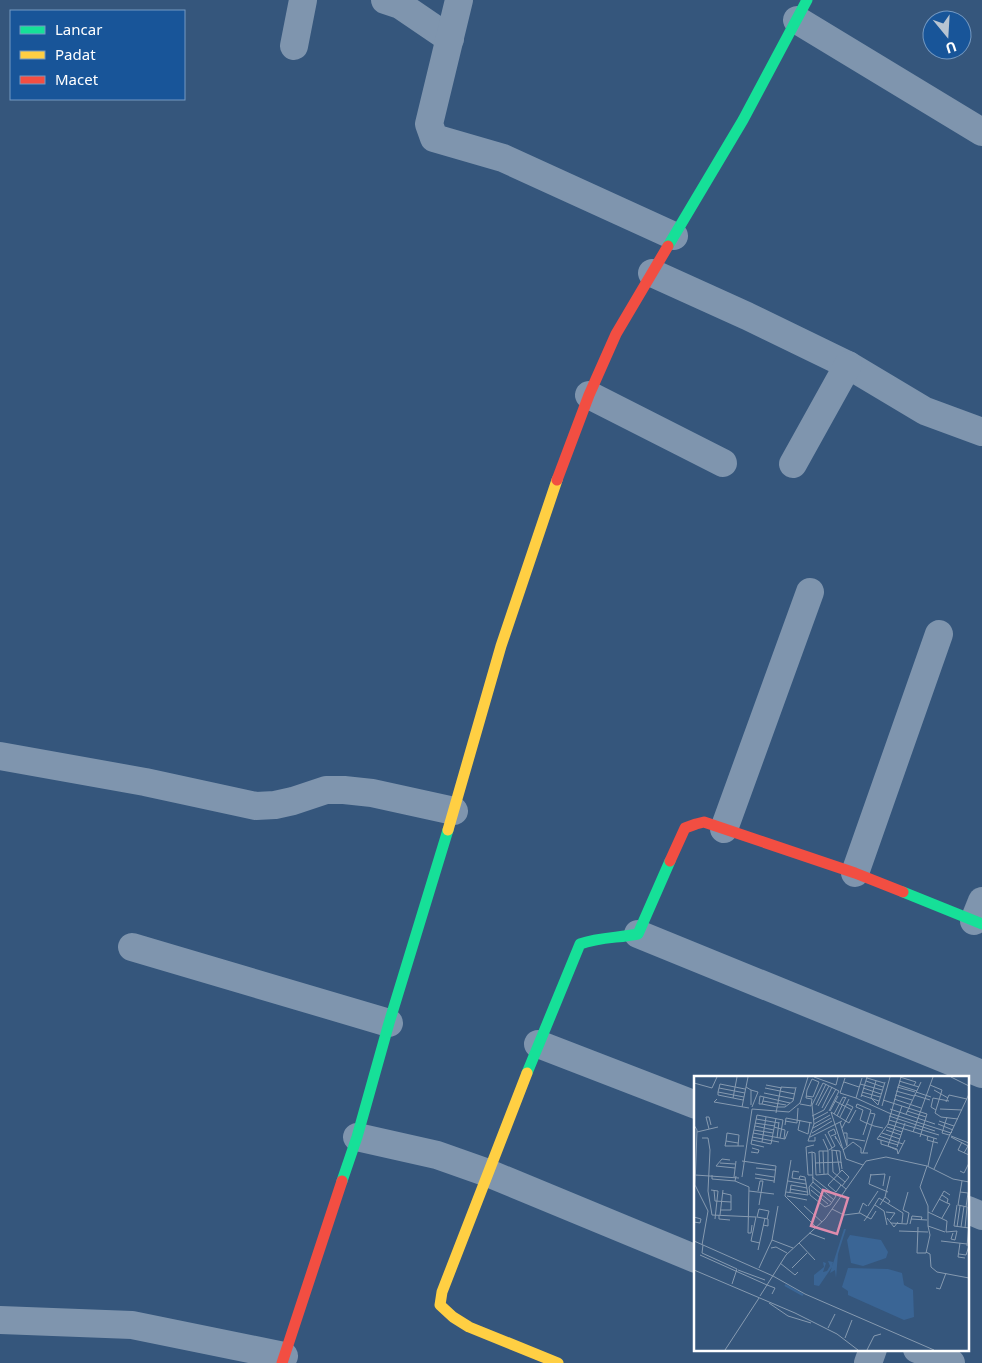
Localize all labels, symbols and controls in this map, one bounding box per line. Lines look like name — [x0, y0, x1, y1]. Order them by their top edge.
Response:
legend — [10, 10, 185, 100]
north arrow — [922, 10, 972, 60]
text: Lancar — [55, 19, 102, 39]
text: U — [943, 37, 959, 59]
text: Padat — [55, 44, 96, 64]
text: Macet — [55, 69, 99, 89]
inset map — [694, 1076, 970, 1350]

